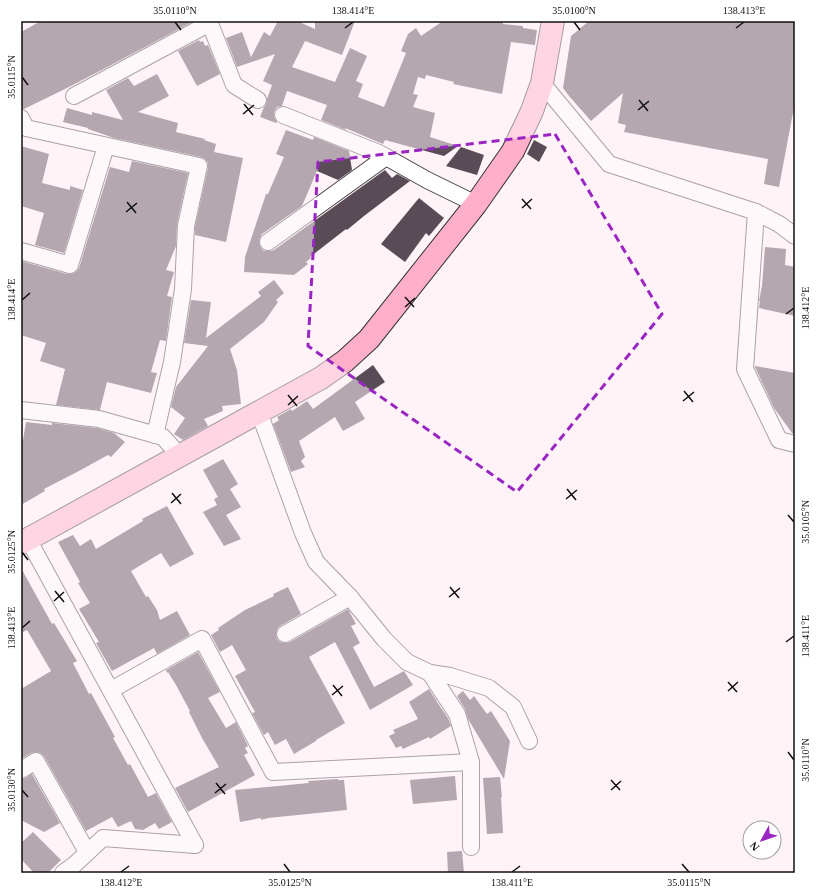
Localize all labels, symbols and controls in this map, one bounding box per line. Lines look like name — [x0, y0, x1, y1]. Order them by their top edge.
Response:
text: 35.0110°N — [153, 5, 197, 16]
text: 138.414°E — [332, 5, 374, 16]
text: 35.0100°N — [552, 5, 596, 16]
text: 138.413°E — [723, 5, 765, 16]
text: 35.0115°N — [6, 55, 17, 99]
text: 138.414°E — [6, 279, 17, 321]
text: 138.412°E — [800, 287, 811, 329]
text: 35.0105°N — [800, 500, 811, 544]
text: 35.0125°N — [6, 530, 17, 574]
text: 138.413°E — [6, 607, 17, 649]
text: 138.411°E — [800, 615, 811, 657]
text: 35.0110°N — [800, 738, 811, 782]
text: 35.0130°N — [6, 768, 17, 812]
north arrow — [742, 820, 782, 860]
text: N — [747, 839, 761, 853]
text: 138.412°E — [100, 877, 142, 888]
text: 35.0125°N — [268, 877, 312, 888]
text: 138.411°E — [491, 877, 533, 888]
text: 35.0115°N — [667, 877, 711, 888]

